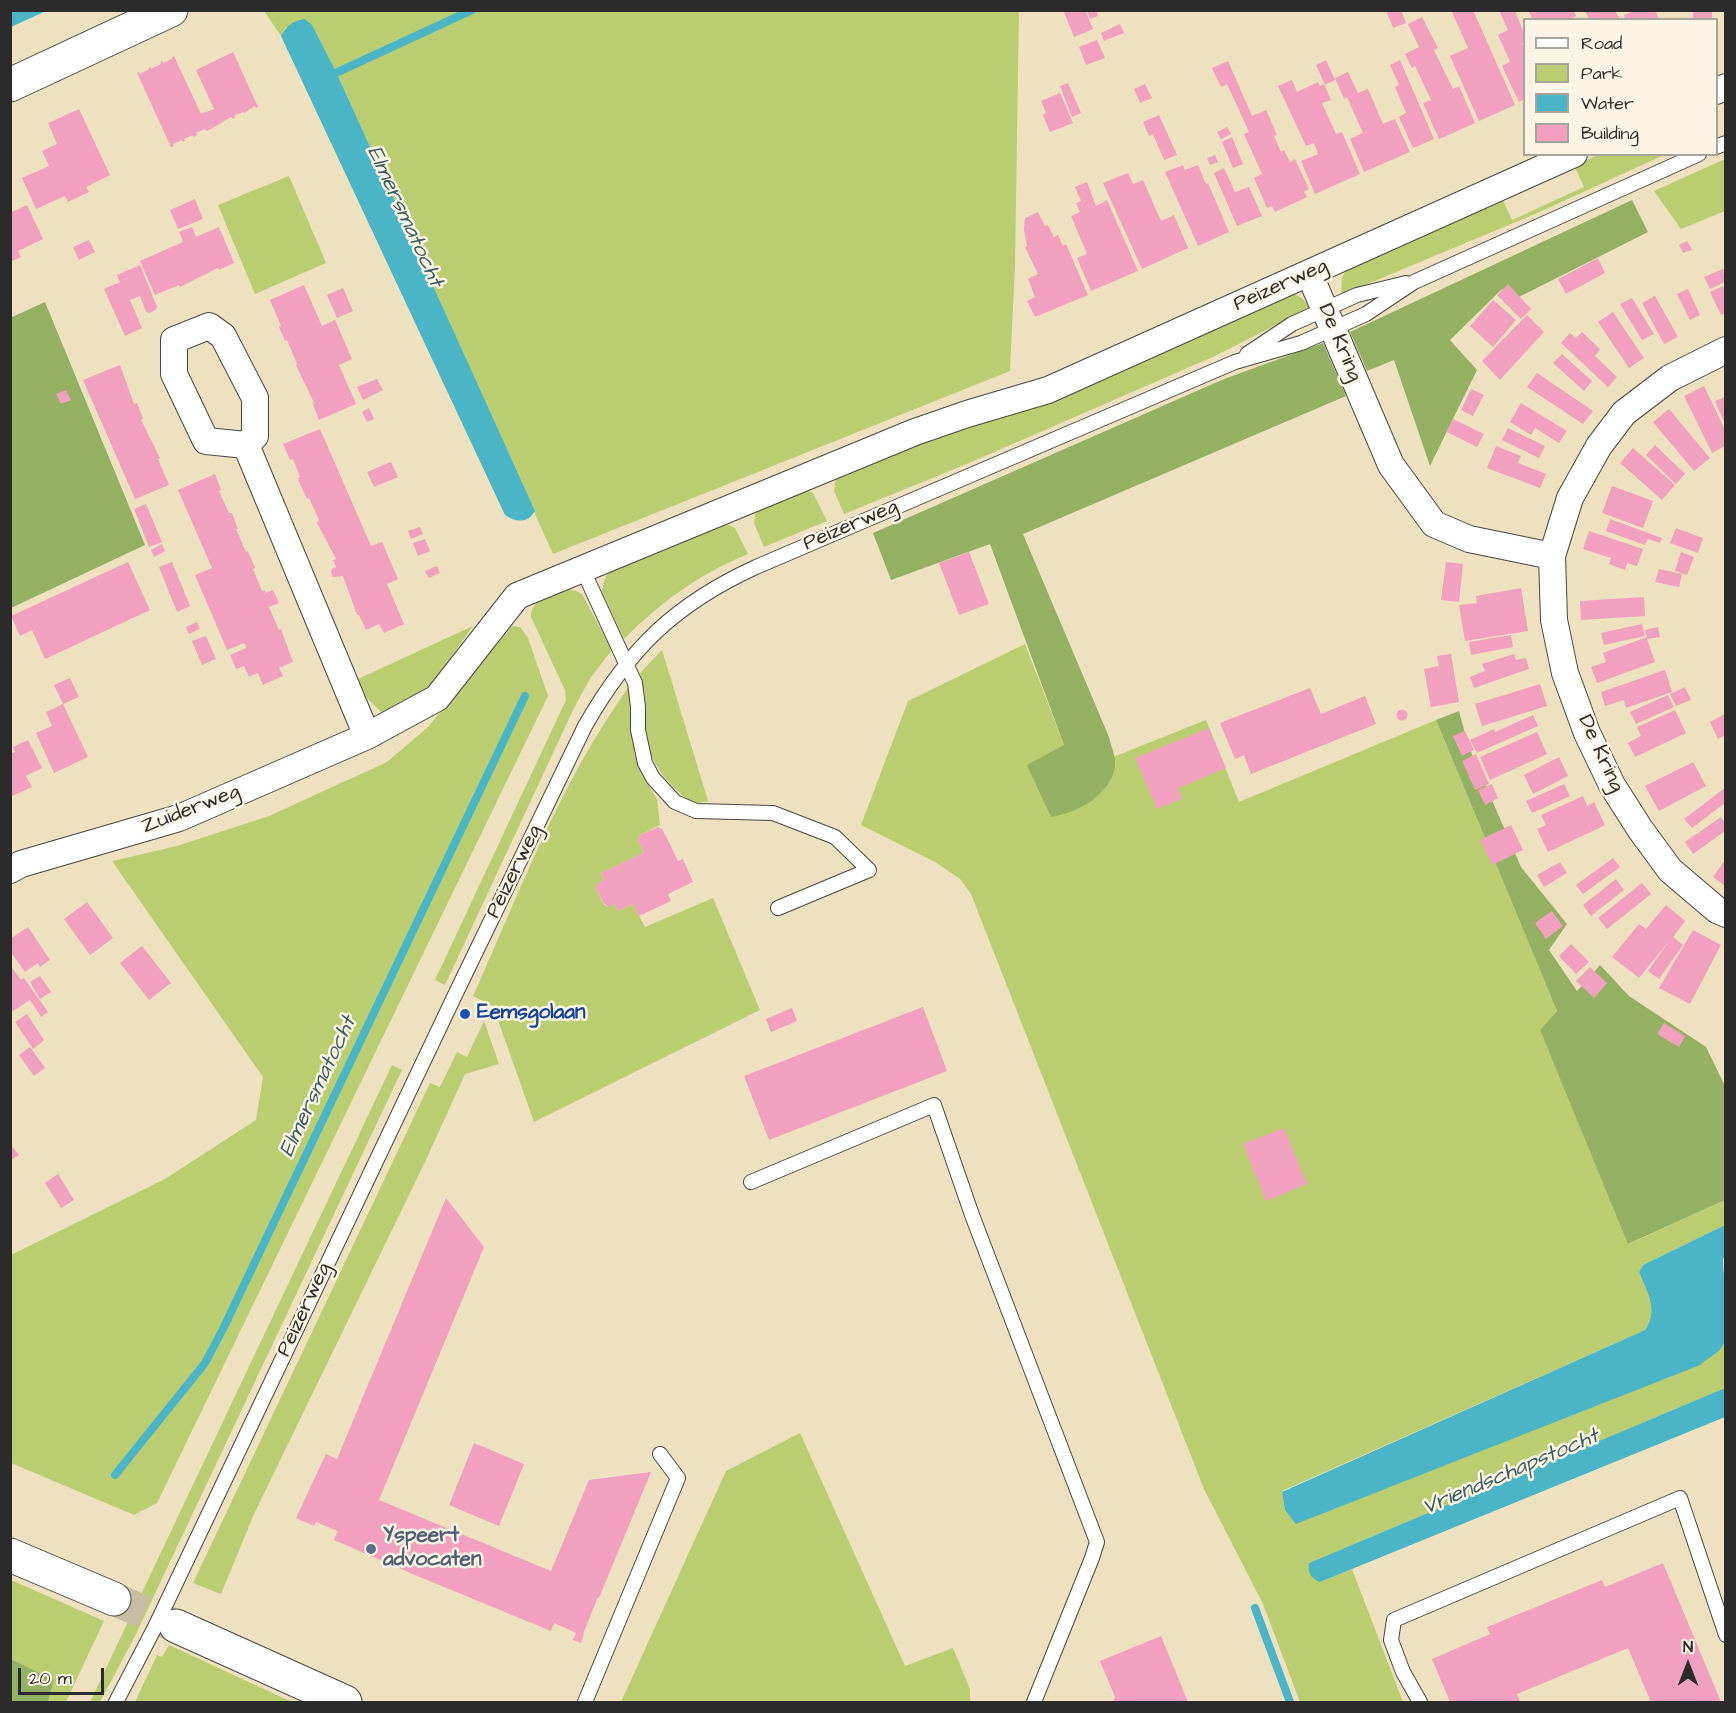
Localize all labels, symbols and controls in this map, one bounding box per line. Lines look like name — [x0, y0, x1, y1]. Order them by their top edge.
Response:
legend — [1523, 18, 1718, 156]
text: Road — [1581, 31, 1622, 56]
text: Park — [1581, 61, 1623, 86]
text: Water — [1581, 91, 1634, 116]
text: Building — [1581, 121, 1639, 146]
water label: Elmersmatocht — [360, 143, 448, 291]
street label: Peizerweg — [1230, 254, 1332, 318]
street label: De Kring — [1311, 300, 1367, 386]
street label: Peizerweg — [800, 495, 902, 557]
street label: De Kring — [1571, 711, 1629, 797]
street label: Zuiderweg — [138, 780, 244, 840]
street label: Peizerweg — [482, 821, 548, 923]
place label: Eemsgolaan — [477, 1001, 585, 1027]
marker: Eemsgolaan — [458, 1007, 472, 1021]
water label: Elmersmatocht — [275, 1013, 363, 1161]
street label: Peizerweg — [272, 1259, 338, 1361]
water label: Vriendschapstocht — [1419, 1424, 1603, 1522]
place label: Yspeert advocaten — [383, 1524, 481, 1574]
marker: Yspeert advocaten — [364, 1542, 378, 1556]
north arrow — [1658, 1635, 1718, 1695]
text: N — [1683, 1636, 1693, 1658]
scale bar — [21, 1656, 106, 1694]
text: 20 m — [29, 1666, 72, 1691]

